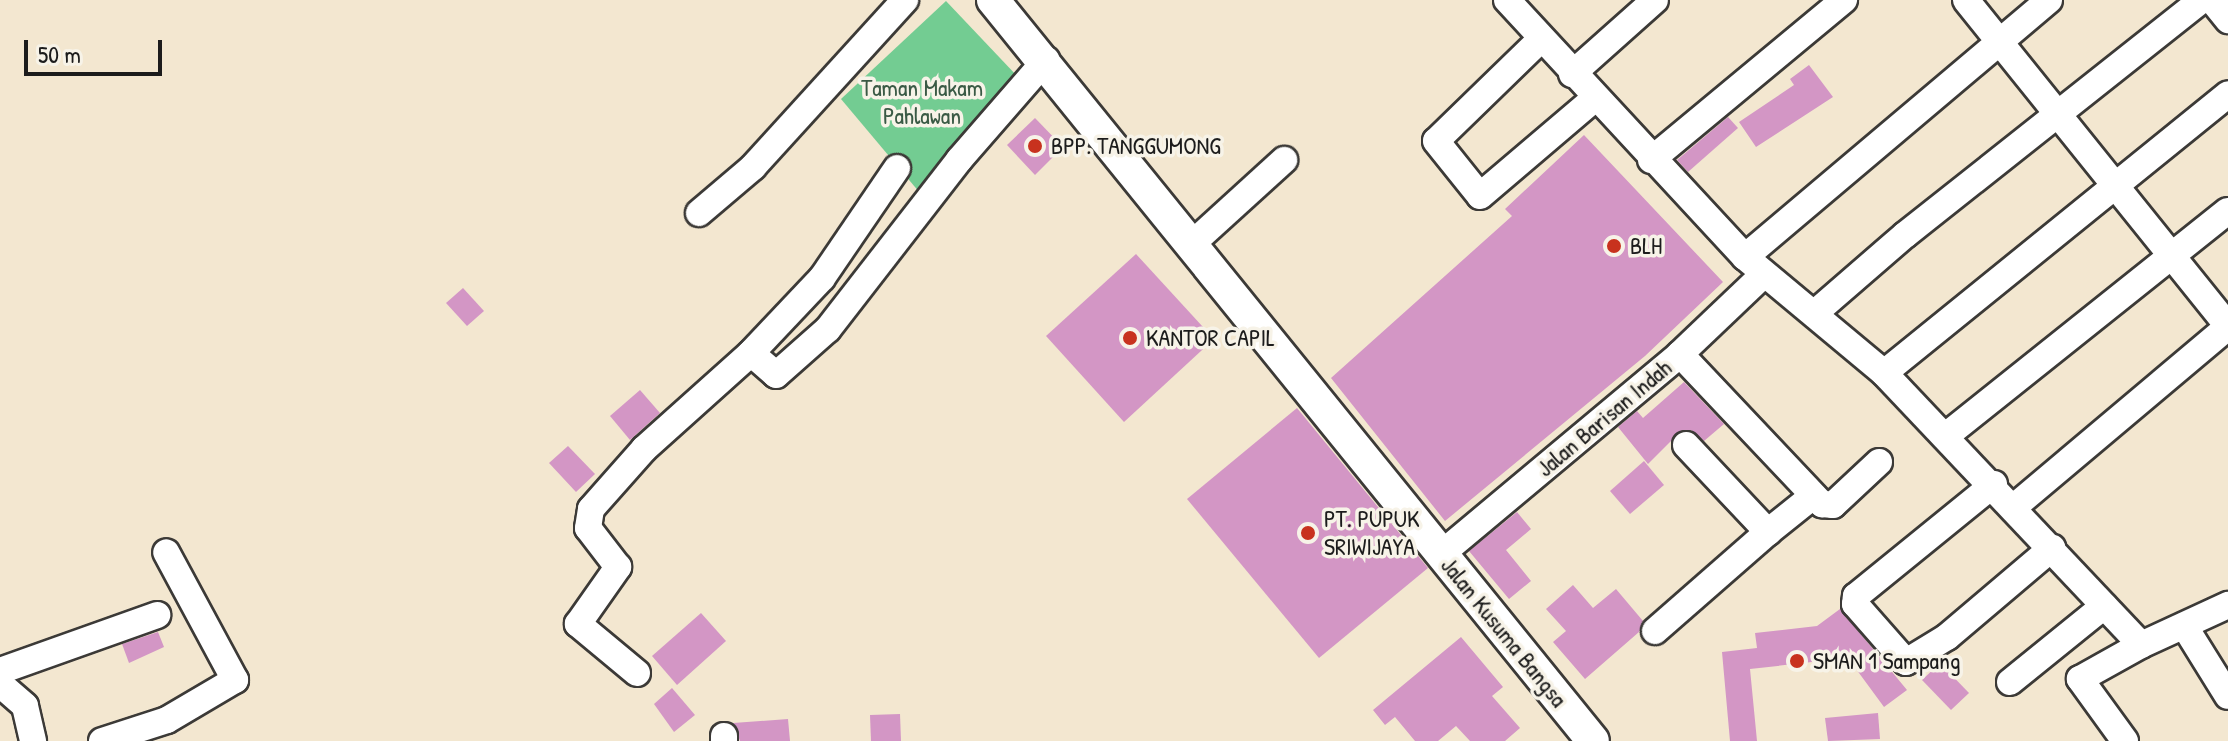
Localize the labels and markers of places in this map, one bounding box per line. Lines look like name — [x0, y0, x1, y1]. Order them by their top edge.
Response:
place label: BPP. TANGGUMONG — [1051, 132, 1221, 160]
marker: BPP. TANGGUMONG — [1026, 137, 1044, 155]
place label: BLH — [1630, 232, 1662, 260]
marker: BLH — [1605, 237, 1623, 255]
place label: KANTOR CAPIL — [1146, 324, 1275, 352]
marker: KANTOR CAPIL — [1121, 329, 1139, 347]
place label: PT. PUPUK SRIWIJAYA — [1324, 505, 1419, 561]
marker: PT. PUPUK SRIWIJAYA — [1299, 524, 1317, 542]
place label: SMAN 1 Sampang — [1813, 647, 1960, 675]
marker: SMAN 1 Sampang — [1788, 652, 1806, 670]

